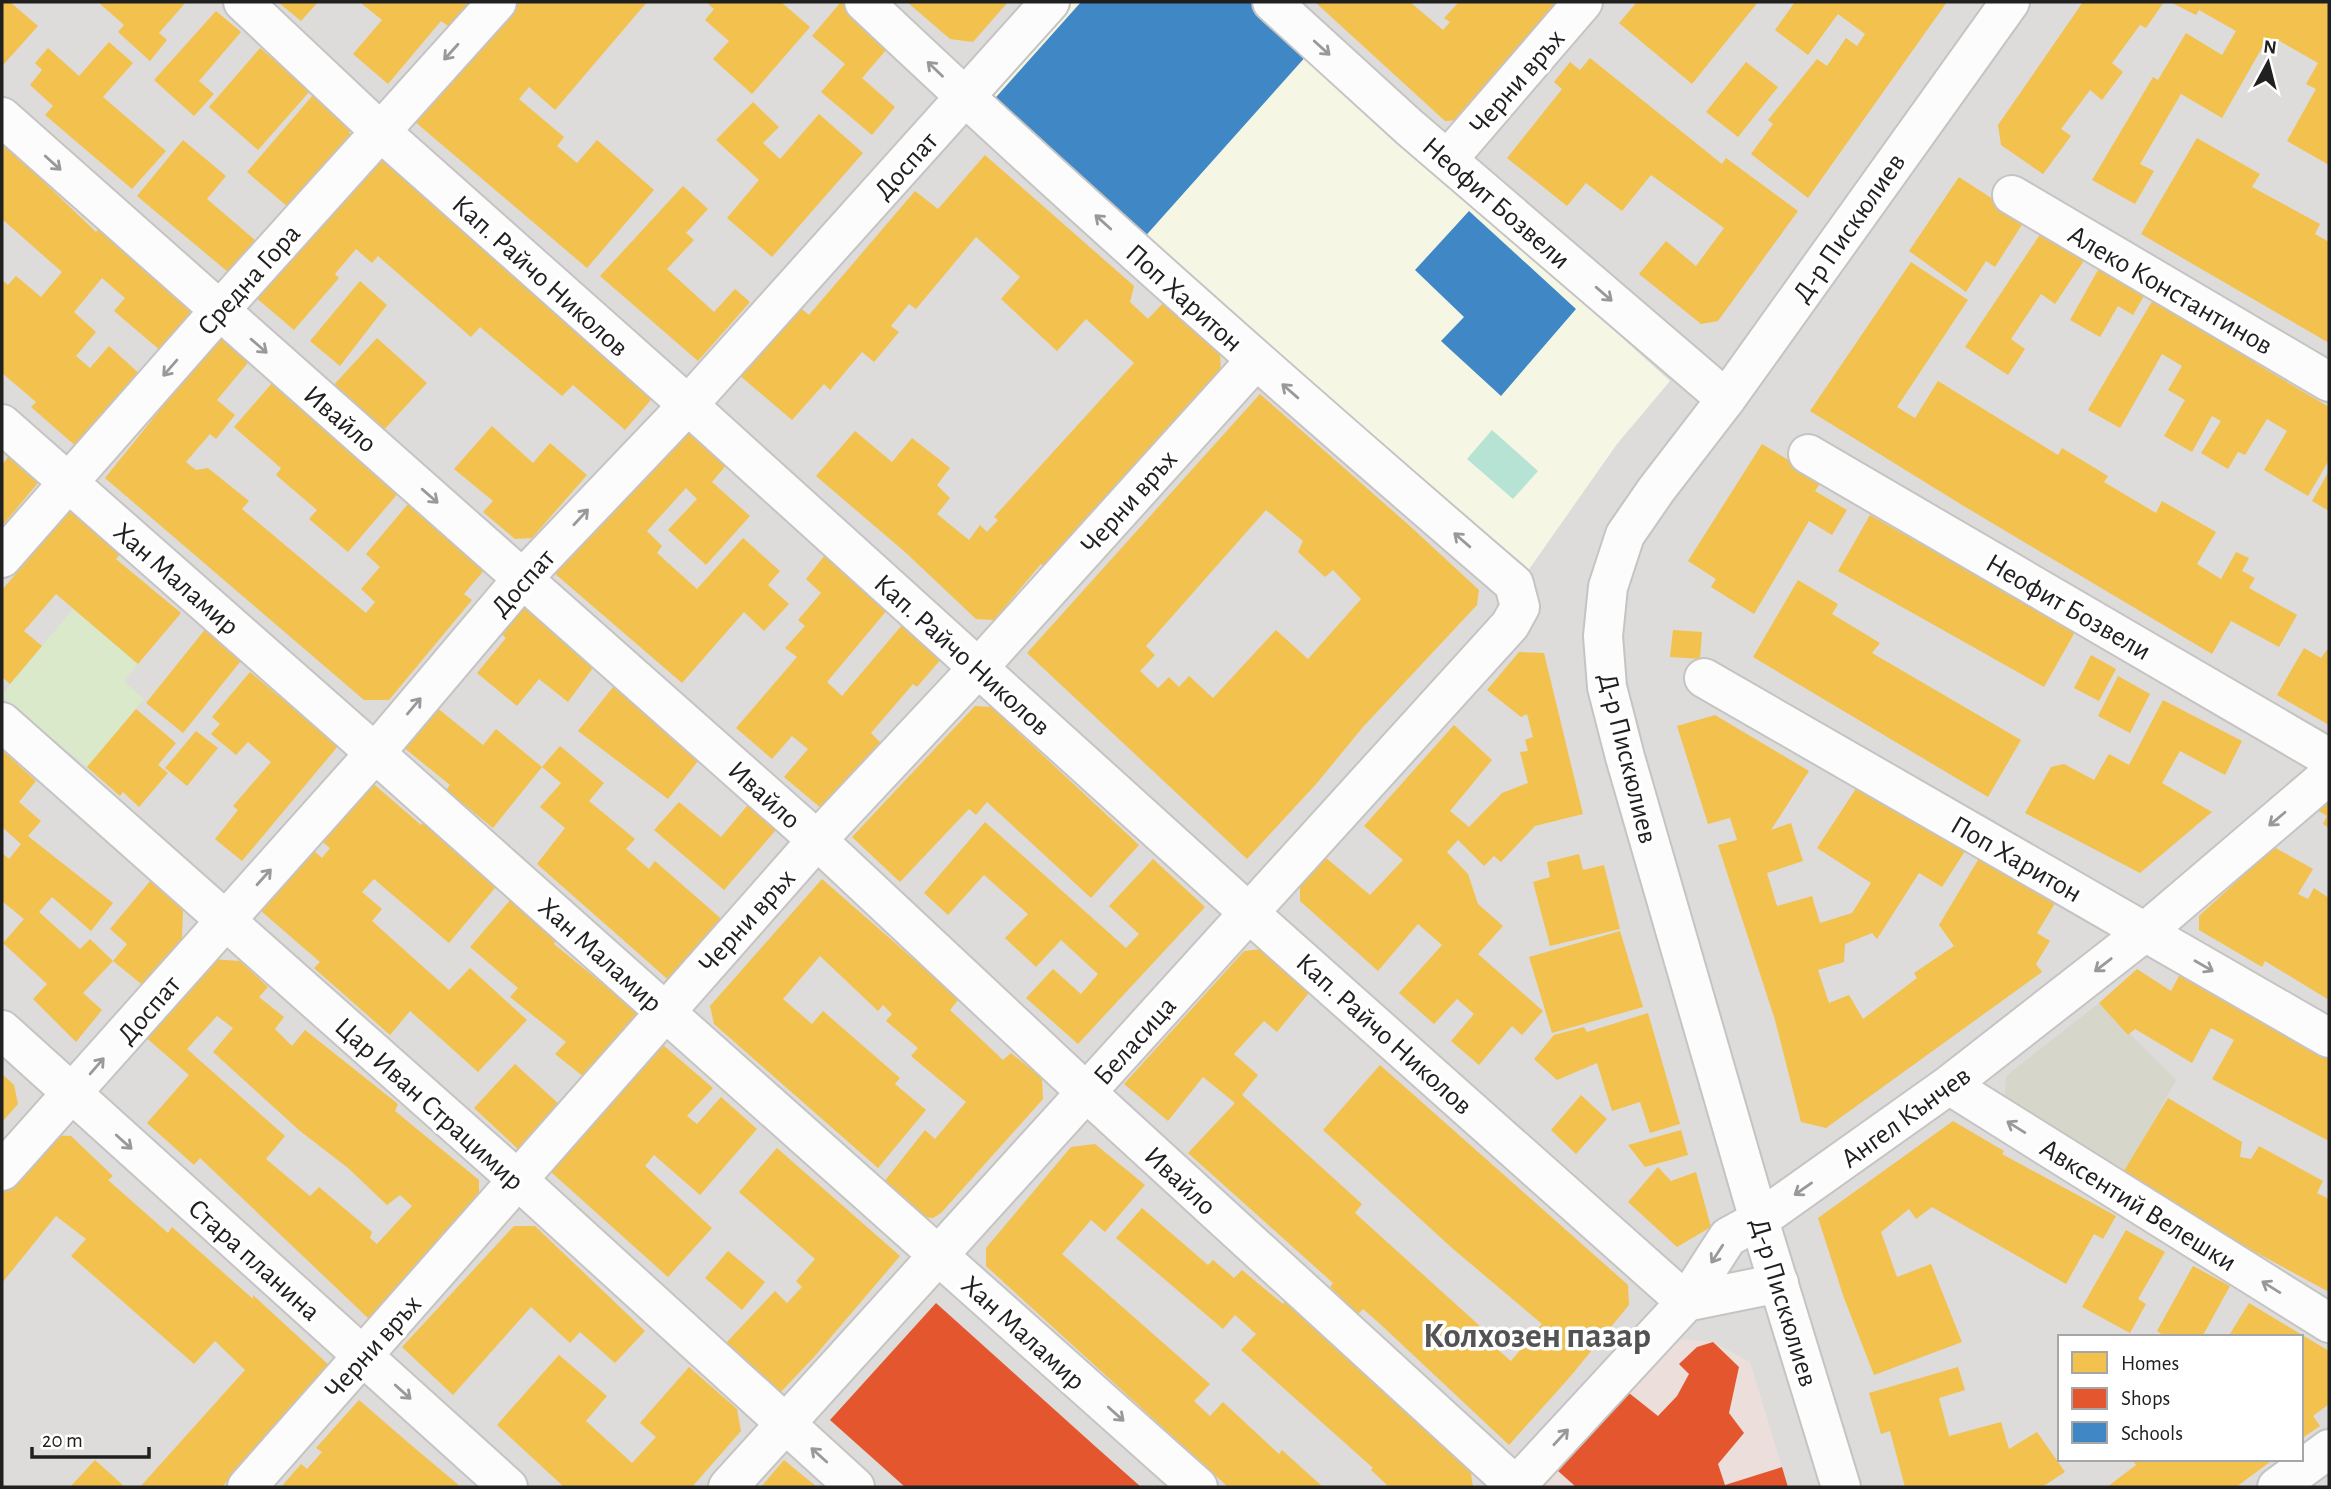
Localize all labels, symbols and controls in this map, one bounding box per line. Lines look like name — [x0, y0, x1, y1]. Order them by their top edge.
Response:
street label: Черни връх — [1465, 24, 1570, 140]
north arrow — [2233, 28, 2303, 98]
text: N — [2262, 37, 2278, 58]
one-way arrow — [1313, 39, 1330, 56]
one-way arrow — [443, 43, 460, 60]
one-way arrow — [927, 60, 944, 77]
street label: Доспат — [869, 127, 944, 205]
street label: Неофит Бозвели — [1417, 132, 1575, 275]
street label: Д-р Пискюлиев — [1788, 149, 1911, 308]
one-way arrow — [44, 154, 61, 171]
street label: Кап. Райчо Николов — [446, 190, 633, 363]
one-way arrow — [1094, 215, 1112, 231]
street label: Средна Гора — [193, 219, 306, 341]
street label: Алеко Константинов — [2063, 221, 2277, 361]
street label: Поп Харитон — [1120, 239, 1247, 358]
one-way arrow — [1595, 286, 1613, 302]
one-way arrow — [250, 338, 268, 354]
one-way arrow — [162, 359, 178, 377]
street label: Ивайло — [298, 381, 382, 458]
one-way arrow — [1281, 383, 1299, 399]
street label: Черни връх — [1076, 445, 1183, 560]
one-way arrow — [421, 488, 438, 505]
one-way arrow — [573, 509, 590, 526]
street label: Хан Маламир — [108, 518, 244, 641]
one-way arrow — [1453, 532, 1471, 548]
street label: Доспат — [486, 544, 561, 622]
street label: Неофит Бозвели — [1981, 549, 2155, 666]
street label: Кап. Райчо Николов — [868, 569, 1055, 742]
street label: Д-р Пискюлиев — [1592, 670, 1662, 847]
one-way arrow — [406, 698, 422, 716]
street label: Ивайло — [722, 756, 805, 835]
street label: Поп Харитон — [1946, 811, 2086, 908]
one-way arrow — [2269, 811, 2287, 827]
street label: Черни връх — [694, 864, 801, 979]
one-way arrow — [256, 868, 272, 886]
street label: Хан Маламир — [532, 893, 667, 1018]
street label: Кап. Райчо Николов — [1290, 948, 1477, 1121]
one-way arrow — [2094, 957, 2112, 973]
one-way arrow — [2193, 959, 2213, 973]
street label: Доспат — [113, 970, 187, 1050]
street label: Беласица — [1089, 992, 1182, 1091]
street label: Цар Иван Страцимир — [329, 1013, 528, 1196]
one-way arrow — [89, 1057, 105, 1075]
street label: Ангел Кънчев — [1836, 1061, 1976, 1174]
one-way arrow — [2007, 1120, 2027, 1134]
one-way arrow — [115, 1134, 133, 1150]
street label: Авксентий Велешки — [2035, 1134, 2241, 1277]
street label: Ивайло — [1138, 1142, 1221, 1221]
one-way arrow — [1794, 1182, 1813, 1196]
street label: Стара планина — [182, 1194, 325, 1327]
street label: Д-р Пискюлиев — [1744, 1215, 1822, 1390]
one-way arrow — [1710, 1244, 1724, 1264]
street label: Хан Маламир — [955, 1271, 1090, 1396]
one-way arrow — [2262, 1280, 2282, 1294]
street label: Черни връх — [320, 1290, 427, 1405]
district label: Колхозен пазар — [1423, 1319, 1651, 1354]
legend — [2058, 1335, 2303, 1461]
text: Homes — [2121, 1353, 2179, 1374]
one-way arrow — [394, 1384, 412, 1400]
text: Shops — [2121, 1388, 2170, 1409]
one-way arrow — [1107, 1406, 1124, 1423]
scale bar — [32, 1416, 149, 1460]
text: Schools — [2121, 1423, 2183, 1444]
one-way arrow — [1553, 1429, 1570, 1446]
text: 20 m — [42, 1430, 83, 1451]
one-way arrow — [810, 1447, 828, 1463]

